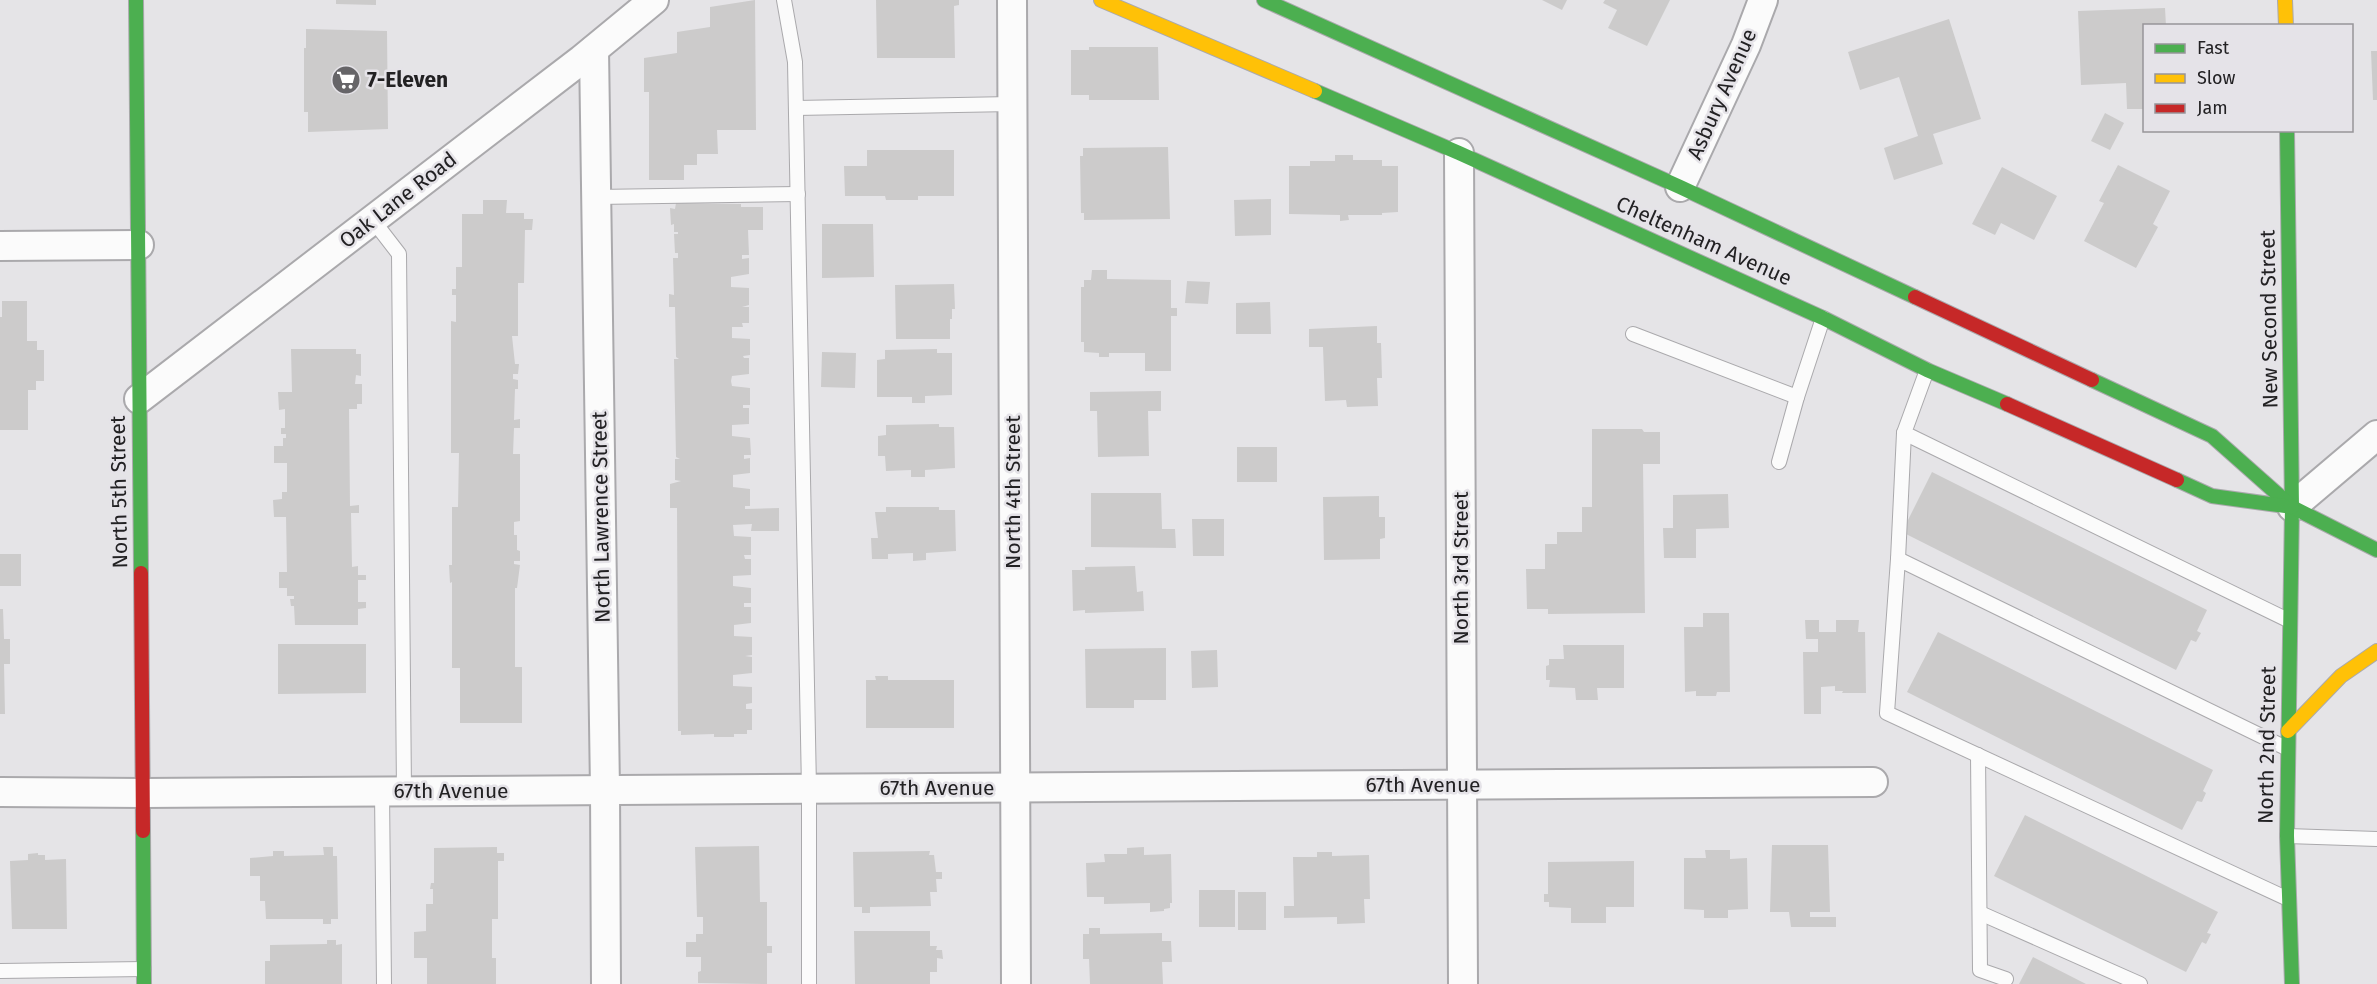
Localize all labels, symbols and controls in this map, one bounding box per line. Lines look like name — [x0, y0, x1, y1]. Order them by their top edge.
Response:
legend — [2143, 24, 2353, 132]
street label: Asbury Avenue — [1682, 25, 1762, 163]
text: Fast — [2197, 37, 2230, 59]
supermarket icon: 7-Eleven — [330, 64, 362, 96]
place label: 7-Eleven — [367, 67, 448, 93]
text: Slow — [2197, 67, 2236, 89]
text: Jam — [2197, 97, 2228, 119]
street label: Oak Lane Road — [334, 146, 462, 254]
street label: Cheltenham Avenue — [1612, 191, 1796, 291]
street label: New Second Street — [2254, 229, 2284, 409]
street label: North Lawrence Street — [586, 411, 616, 623]
street label: North 5th Street — [105, 415, 133, 569]
street label: North 4th Street — [1000, 415, 1026, 569]
street label: North 3rd Street — [1448, 491, 1474, 645]
street label: North 2nd Street — [2253, 665, 2281, 824]
street label: 67th Avenue — [1365, 772, 1481, 798]
street label: 67th Avenue — [879, 775, 995, 801]
street label: 67th Avenue — [393, 778, 509, 804]

